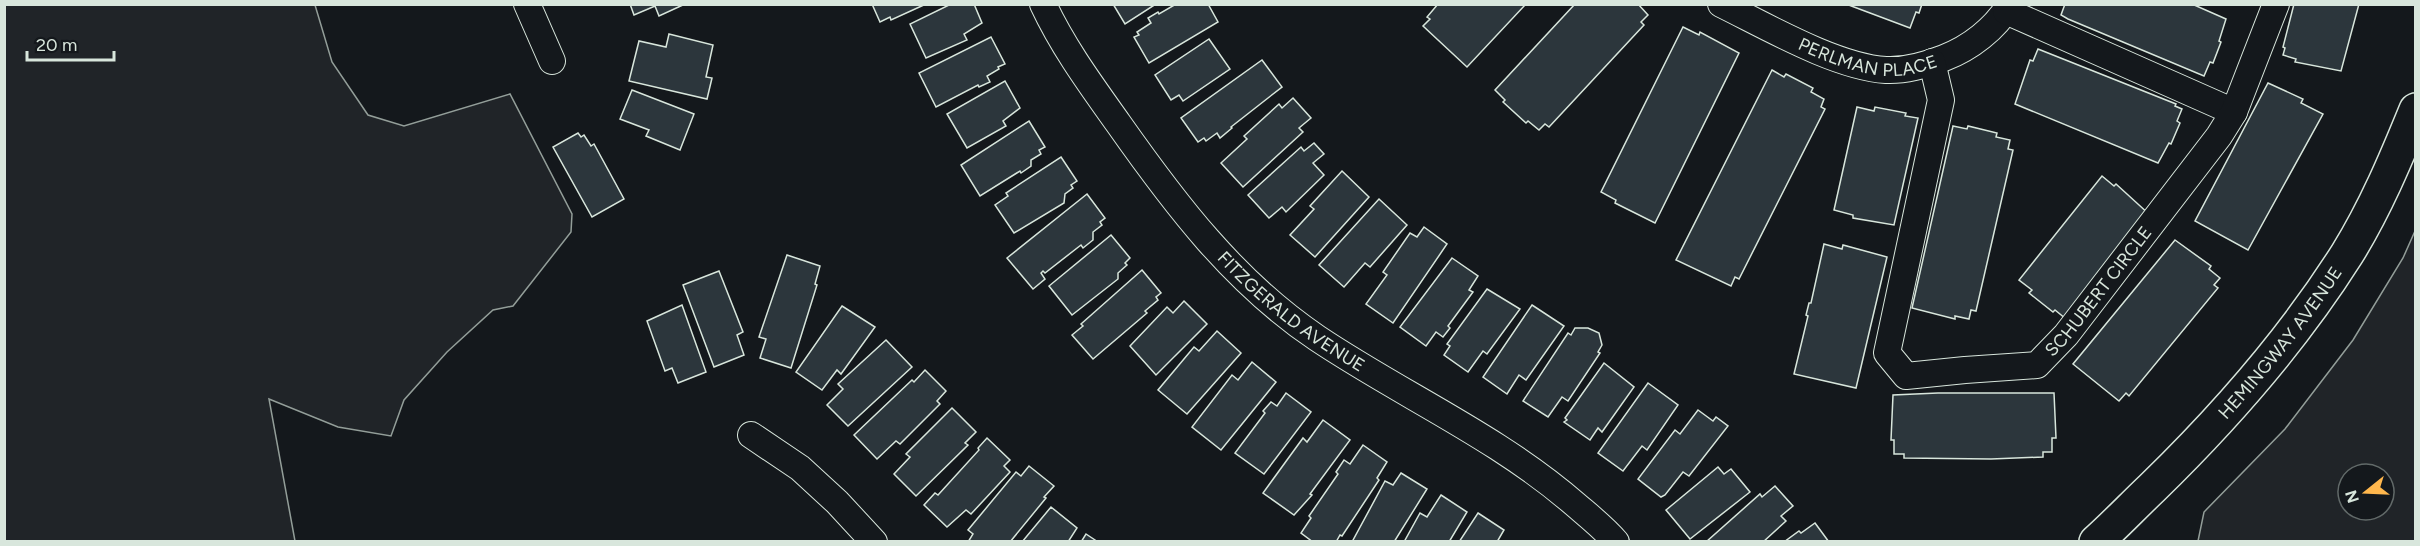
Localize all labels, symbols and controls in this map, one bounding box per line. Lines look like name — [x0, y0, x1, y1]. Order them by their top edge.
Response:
scale bar — [27, 24, 114, 62]
street label: PERLMAN PLACE — [1795, 33, 1940, 81]
text: 20 m — [36, 34, 77, 56]
street label: SCHUBERT CIRCLE — [2040, 222, 2156, 361]
street label: FITZGERALD AVENUE — [1213, 247, 1369, 377]
street label: HEMINGWAY AVENUE — [2214, 262, 2347, 423]
north arrow — [2336, 462, 2396, 522]
text: N — [2341, 488, 2363, 505]

